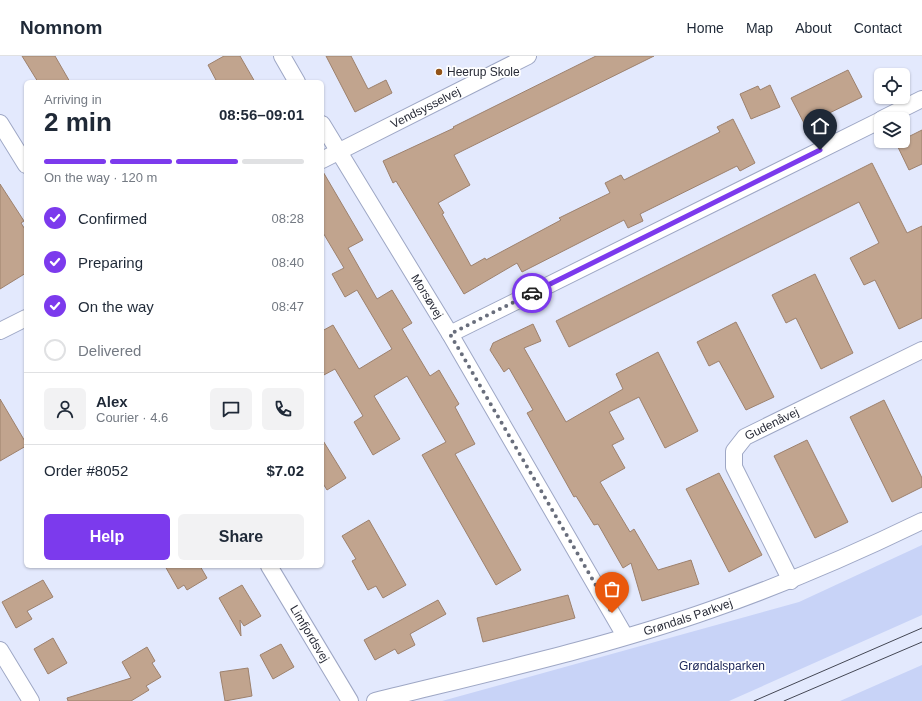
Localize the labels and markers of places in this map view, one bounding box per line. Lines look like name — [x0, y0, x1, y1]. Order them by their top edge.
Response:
place label: Heerup Skole — [447, 65, 520, 79]
marker: Heerup Skole — [434, 67, 444, 77]
pin — [803, 109, 837, 150]
pin — [595, 572, 629, 613]

